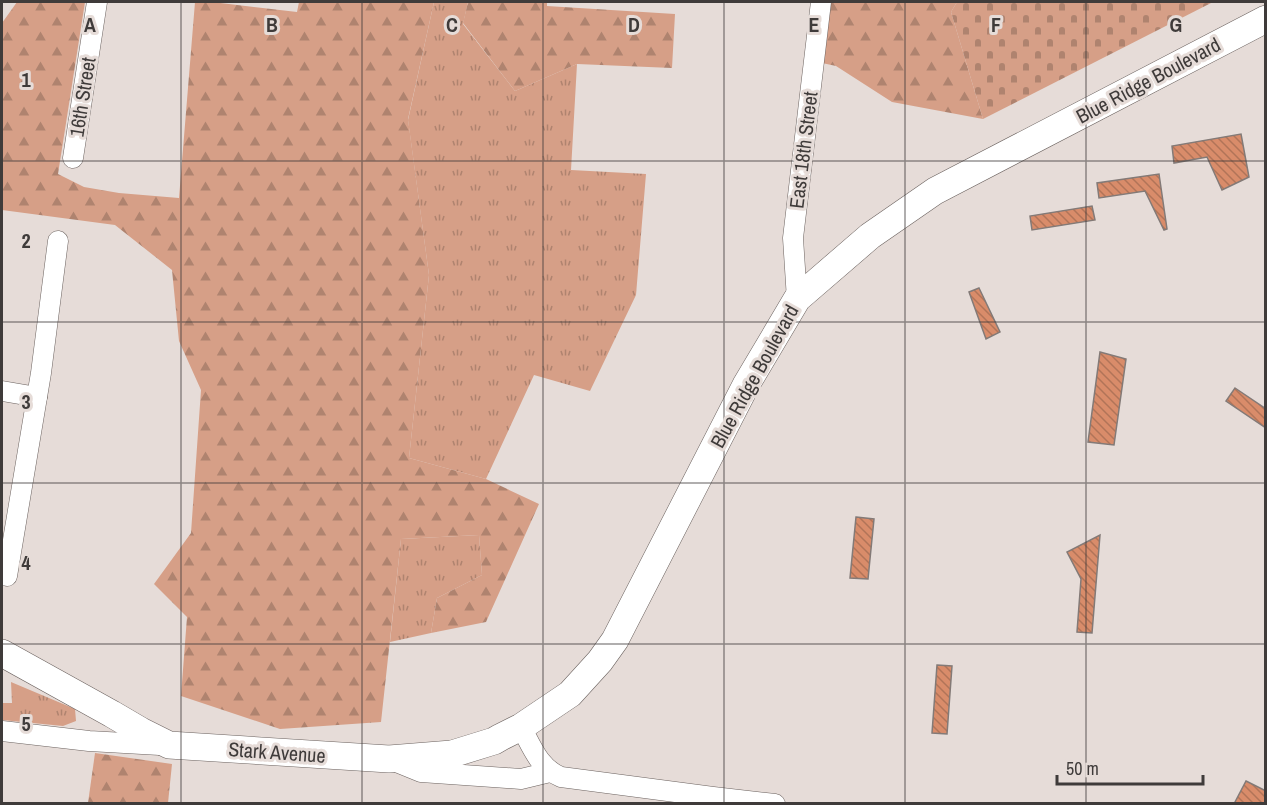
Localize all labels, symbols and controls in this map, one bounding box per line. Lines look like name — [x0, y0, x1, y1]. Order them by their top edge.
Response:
text: A — [84, 11, 96, 38]
text: B — [266, 11, 278, 38]
text: C — [446, 11, 458, 38]
text: D — [628, 11, 640, 38]
text: E — [809, 11, 820, 38]
text: F — [991, 11, 1001, 38]
text: G — [1170, 11, 1182, 38]
street label: Blue Ridge Boulevard — [1071, 31, 1225, 129]
street label: 16th Street — [62, 55, 102, 139]
text: 1 — [21, 66, 31, 93]
street label: East 18th Street — [782, 90, 824, 210]
text: 2 — [21, 227, 31, 254]
street label: Blue Ridge Boulevard — [704, 300, 804, 452]
text: 3 — [21, 388, 31, 415]
text: 4 — [21, 549, 31, 576]
text: 5 — [21, 710, 31, 737]
street label: Stark Avenue — [228, 735, 326, 769]
scale bar — [1057, 748, 1202, 786]
text: 50 m — [1066, 756, 1099, 781]

